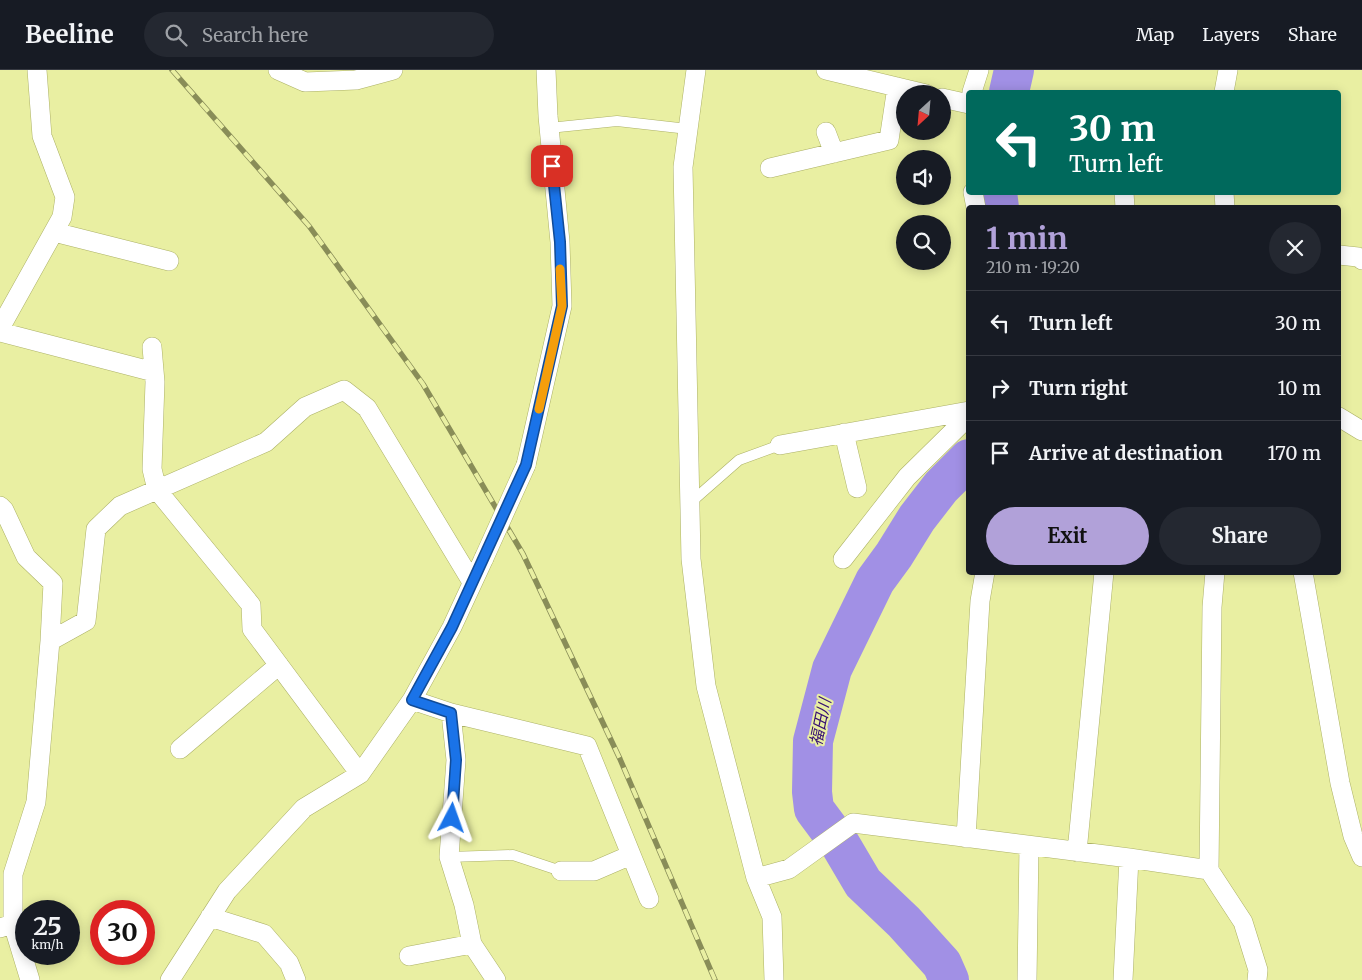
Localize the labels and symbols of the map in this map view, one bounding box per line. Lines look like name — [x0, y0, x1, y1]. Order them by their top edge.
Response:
north arrow — [896, 85, 951, 140]
pin — [531, 145, 573, 187]
water label: 福田川 — [805, 694, 835, 748]
position arrow — [425, 791, 477, 843]
speed limit sign: 30 — [90, 900, 155, 965]

